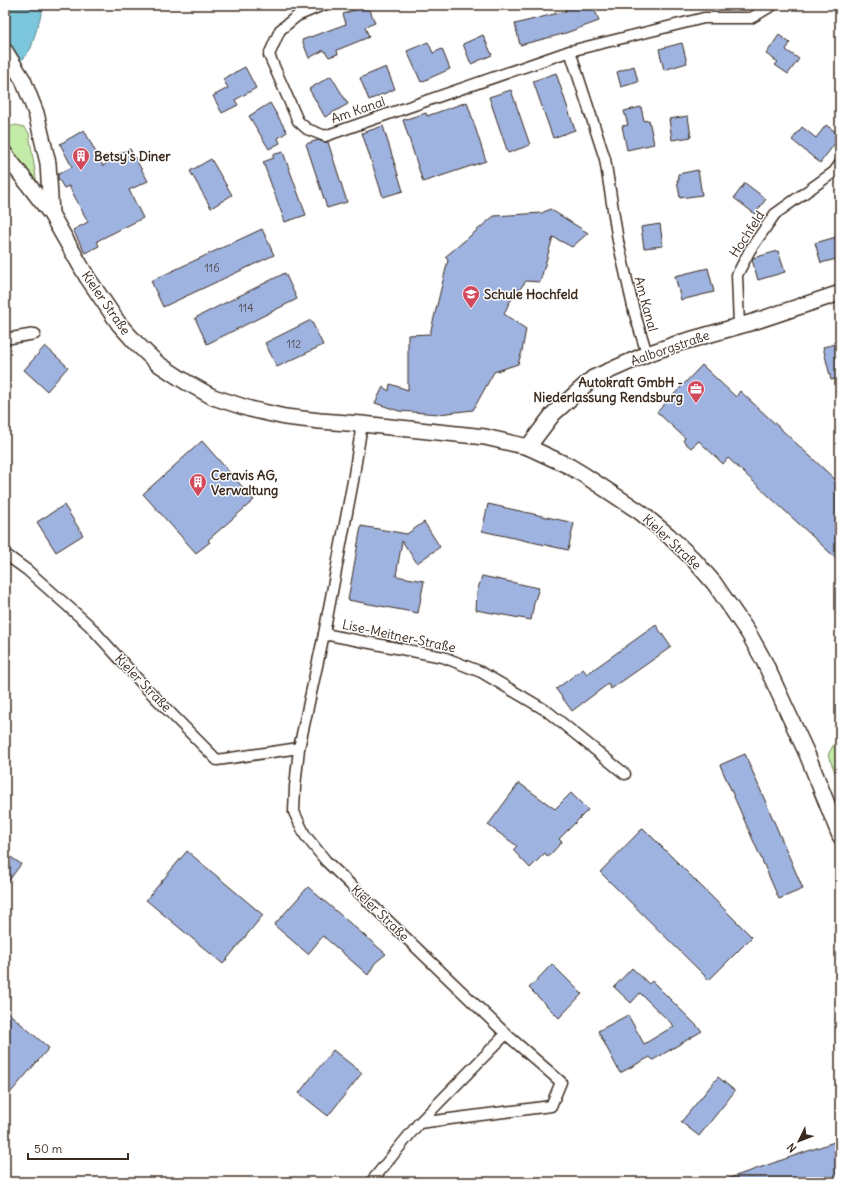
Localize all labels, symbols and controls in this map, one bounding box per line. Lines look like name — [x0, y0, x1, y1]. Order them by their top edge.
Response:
street label: Am Kanal — [329, 93, 387, 127]
building icon: Betsy's Diner — [71, 146, 91, 171]
place label: Betsy's Diner — [94, 148, 171, 165]
street label: Hochfeld — [726, 207, 769, 261]
house number: 116 — [204, 261, 220, 275]
street label: Kieler Straße — [78, 268, 134, 338]
street label: Am Kanal — [631, 275, 661, 333]
school or university icon: Schule Hochfeld — [461, 284, 481, 309]
place label: Schule Hochfeld — [484, 286, 578, 303]
house number: 114 — [238, 301, 254, 315]
street label: Aalborgstraße — [628, 327, 712, 369]
house number: 112 — [287, 337, 301, 351]
place label: Autokraft GmbH - Niederlassung Rendsburg — [533, 374, 683, 406]
office icon: Autokraft GmbH - Niederlassung Rendsburg — [686, 379, 706, 404]
place label: Ceravis AG, Verwaltung — [211, 467, 278, 499]
building icon: Ceravis AG, Verwaltung — [188, 472, 208, 497]
street label: Kieler Straße — [639, 510, 705, 574]
street label: Lise-Meitner-Straße — [341, 616, 457, 656]
street label: Kieler Straße — [111, 650, 175, 716]
street label: Kieler Straße — [347, 881, 413, 945]
north arrow — [779, 1121, 819, 1161]
scale bar — [28, 1135, 128, 1161]
text: N — [784, 1140, 799, 1155]
text: 50 m — [34, 1141, 63, 1156]

